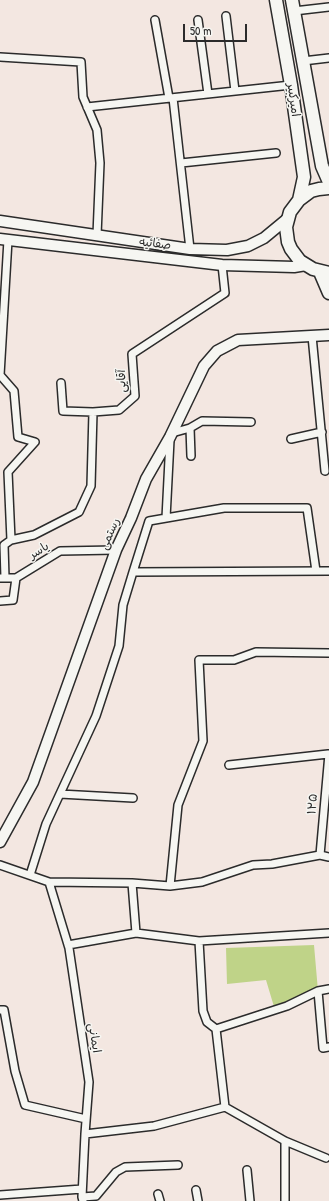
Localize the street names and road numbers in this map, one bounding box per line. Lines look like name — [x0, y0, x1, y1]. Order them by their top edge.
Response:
street label: امیرکبیر — [284, 82, 302, 118]
street label: صفائیه — [138, 235, 172, 253]
street label: آقایی — [115, 369, 129, 393]
street label: رستمی — [97, 516, 123, 552]
street label: یاسر — [26, 539, 52, 563]
street label: ۱۲۵ — [305, 793, 321, 815]
street label: ایمانی — [85, 1022, 103, 1054]

